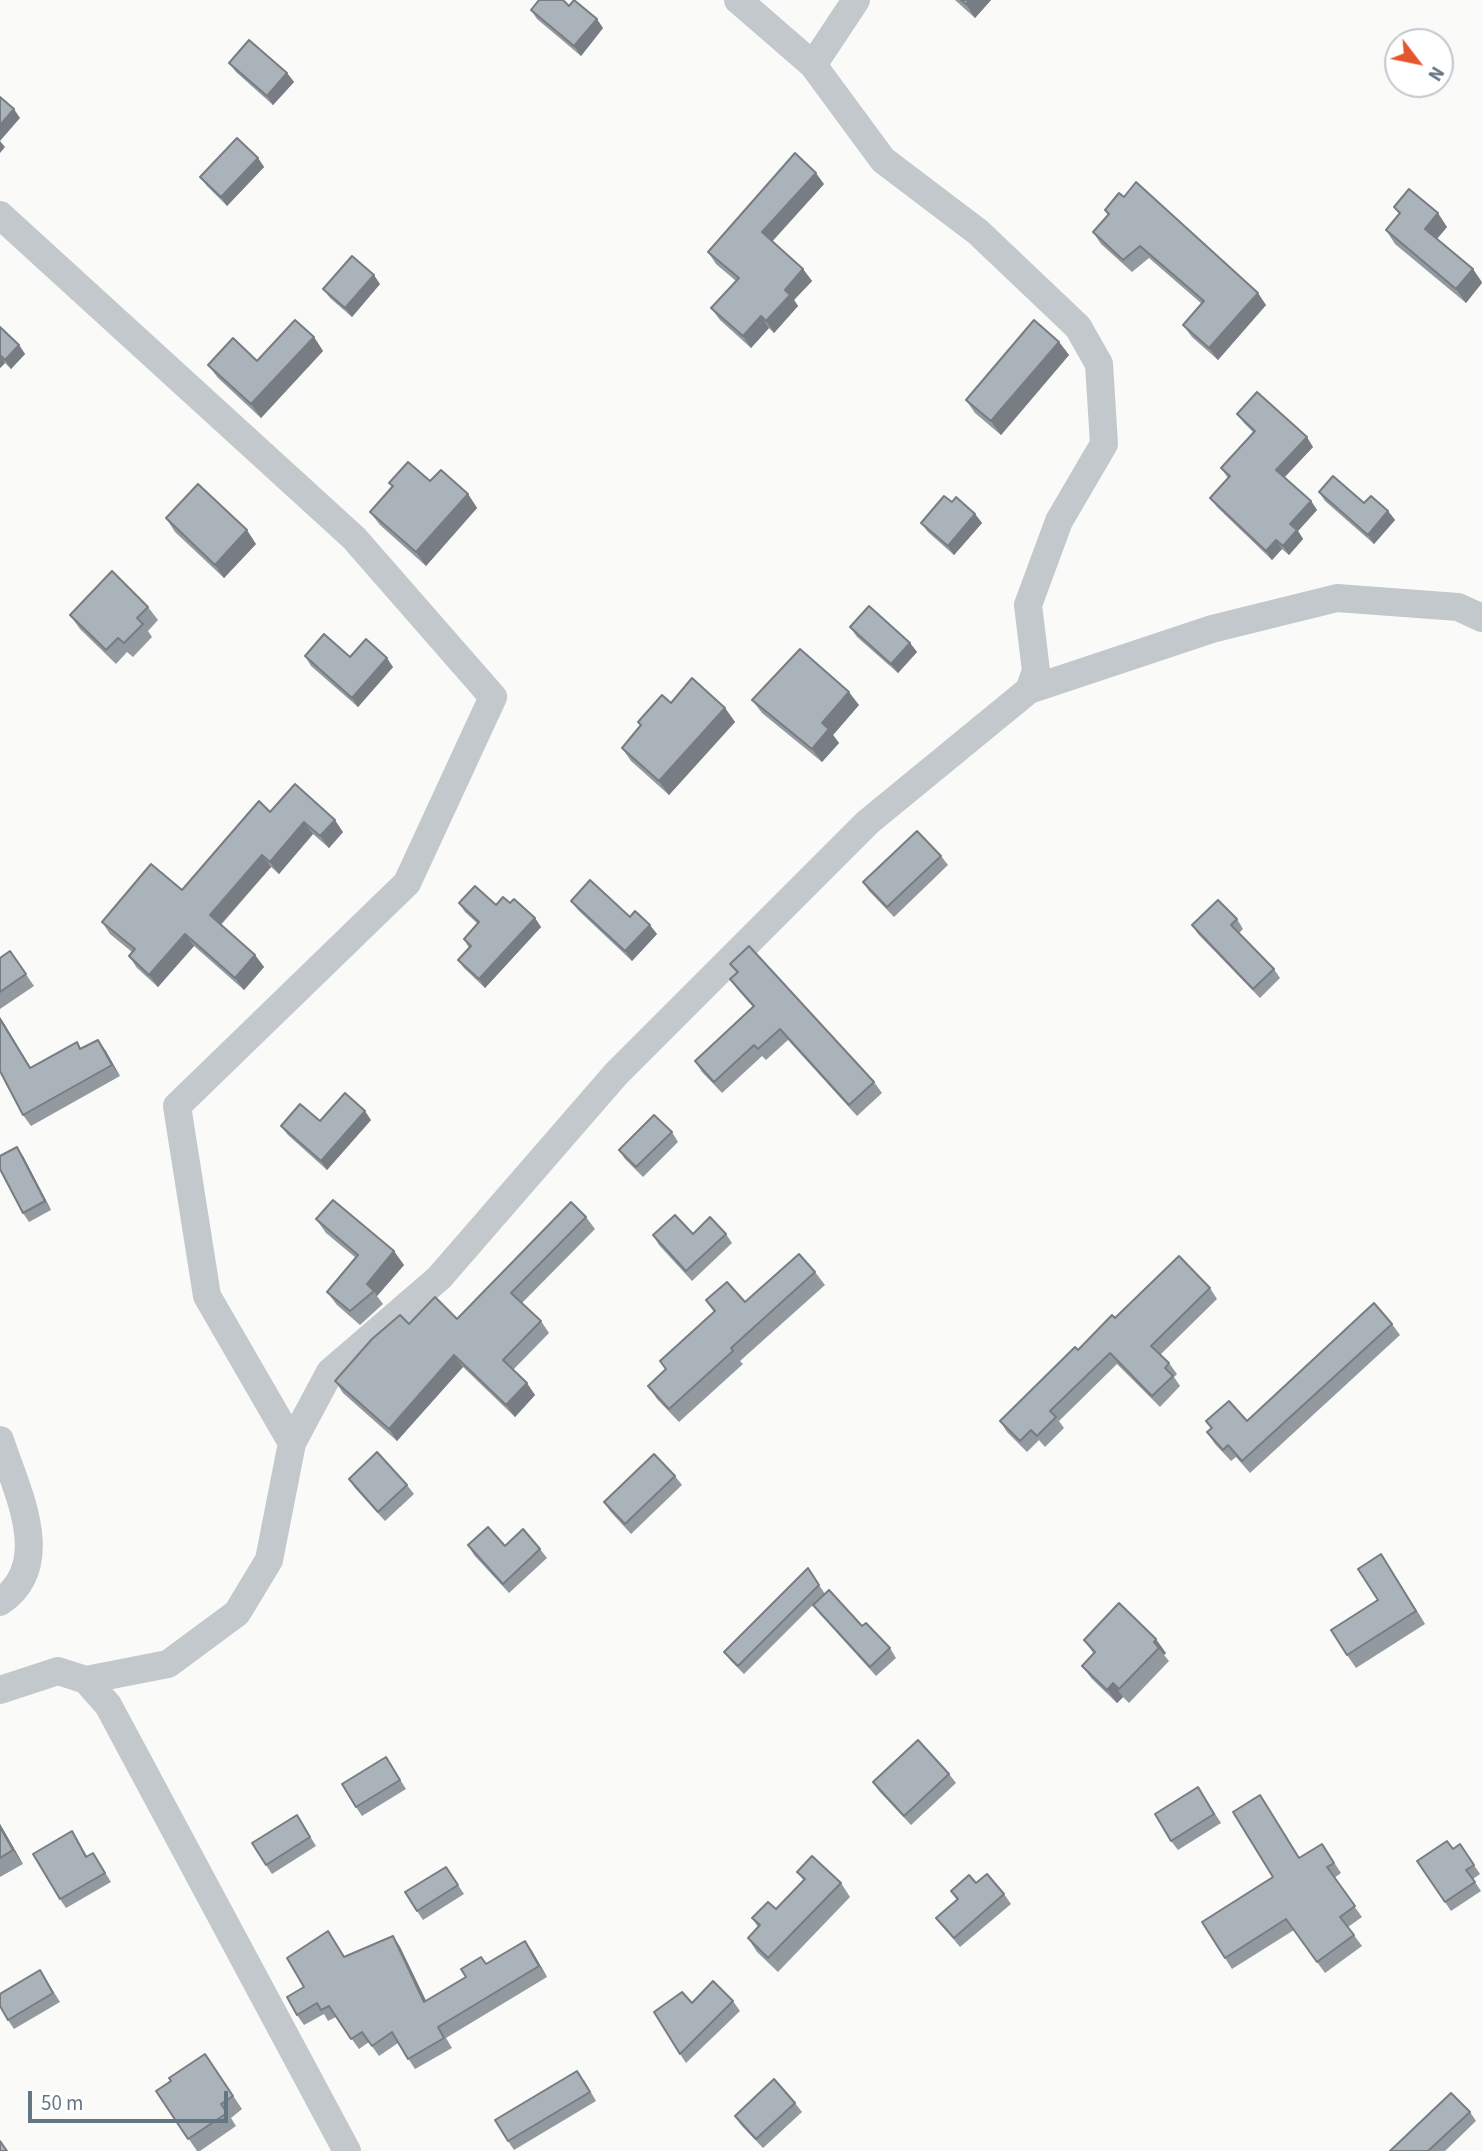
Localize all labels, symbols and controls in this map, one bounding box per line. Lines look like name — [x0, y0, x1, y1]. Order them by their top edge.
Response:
north arrow — [1384, 28, 1454, 98]
text: N — [1421, 61, 1450, 86]
scale bar — [32, 2078, 231, 2122]
text: 50 m — [41, 2088, 83, 2118]

